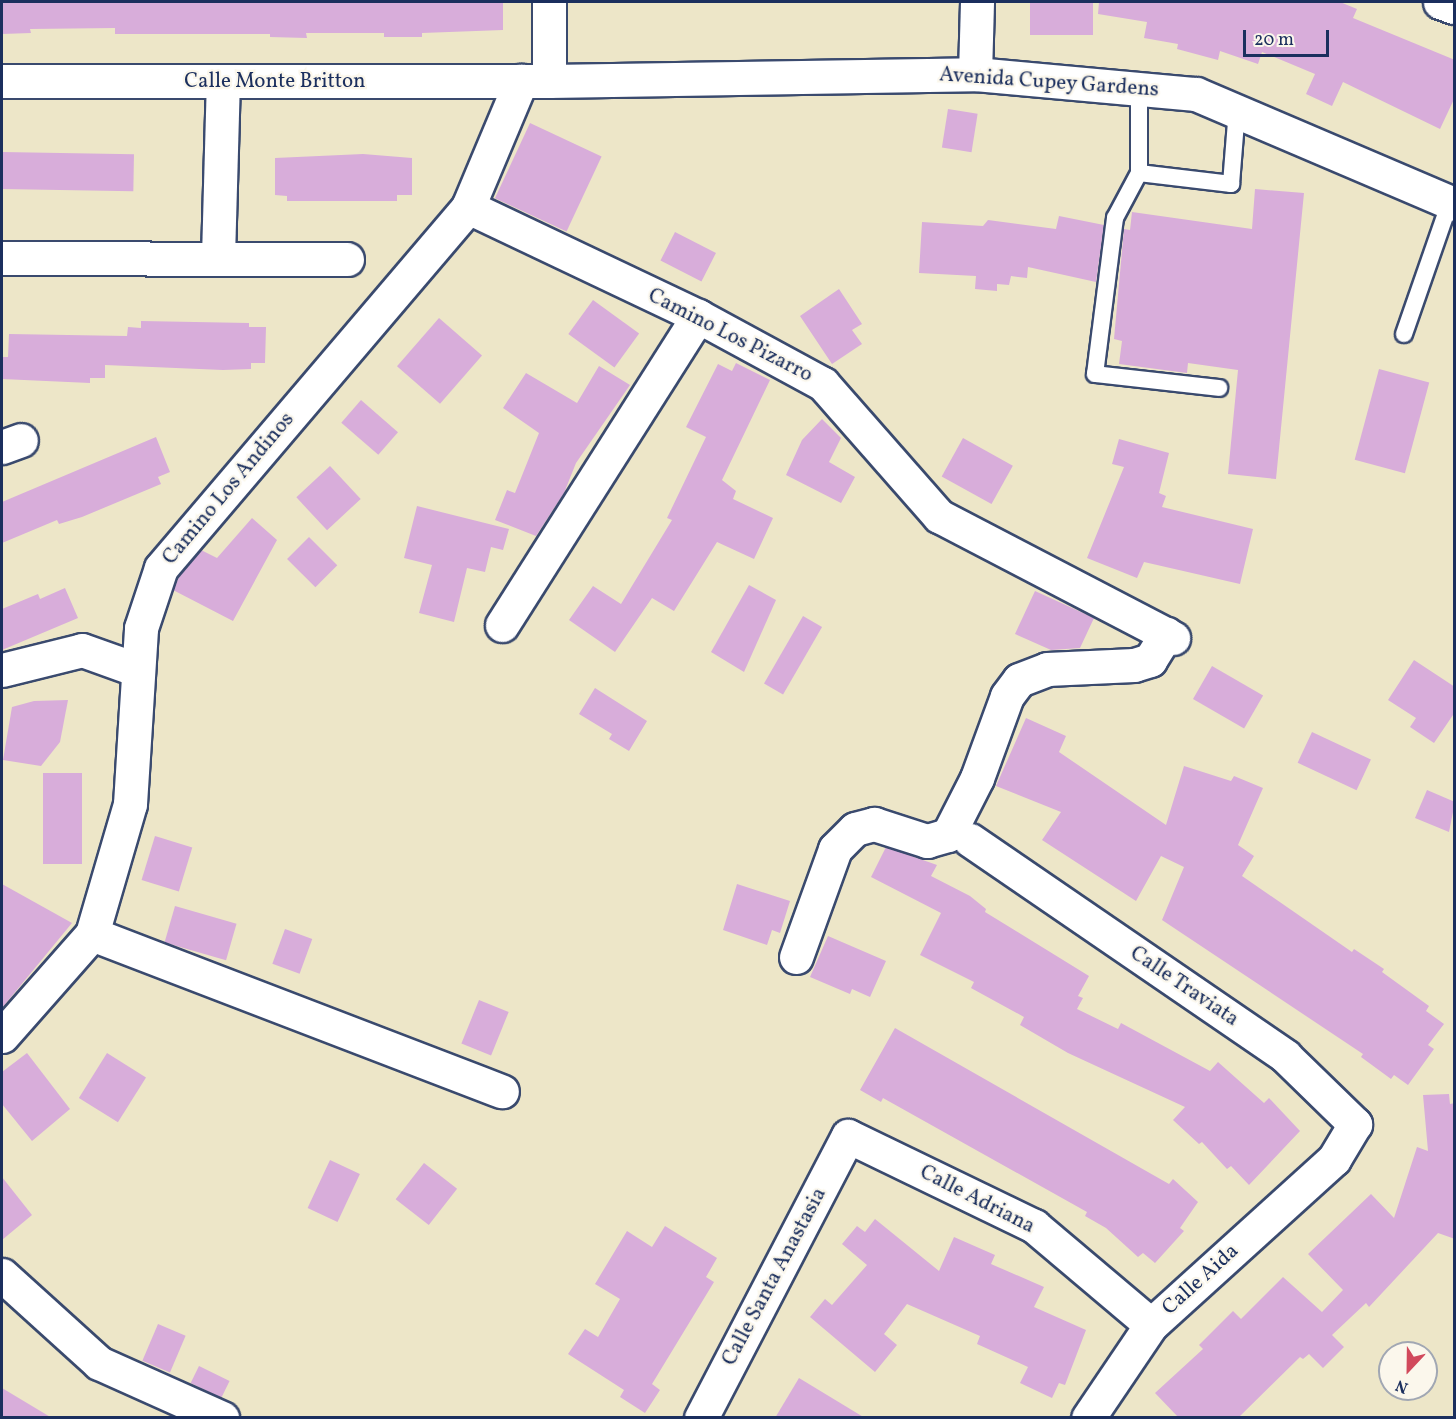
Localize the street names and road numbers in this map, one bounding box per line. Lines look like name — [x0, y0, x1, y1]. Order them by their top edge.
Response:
street label: Avenida Cupey Gardens — [938, 63, 1160, 103]
street label: Calle Monte Britton — [184, 69, 366, 95]
street label: Camino Los Pizarro — [643, 284, 817, 388]
street label: Camino Los Andinos — [158, 408, 300, 570]
street label: Calle Traviata — [1125, 941, 1243, 1033]
street label: Calle Adriana — [915, 1160, 1039, 1240]
street label: Calle Santa Anastasia — [717, 1184, 833, 1370]
street label: Calle Aida — [1158, 1239, 1244, 1321]

